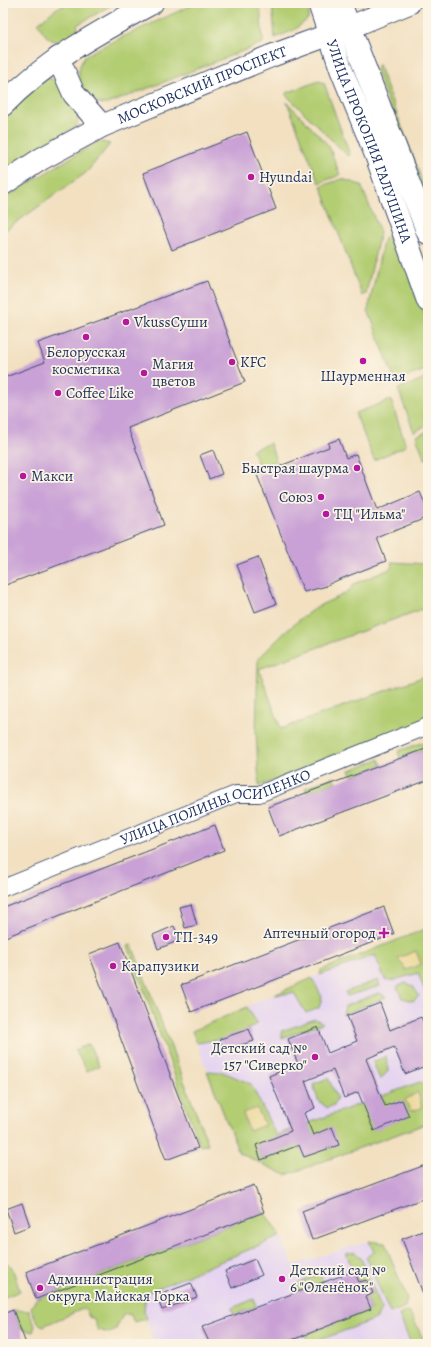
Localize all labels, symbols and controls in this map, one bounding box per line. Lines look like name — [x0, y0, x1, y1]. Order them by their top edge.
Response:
street label: УЛИЦА ПРОКОПИЯ ГАЛУШИНА — [322, 37, 417, 246]
street label: МОСКОВСКИЙ ПРОСПЕКТ — [114, 41, 290, 129]
place label: Hyundai — [259, 167, 312, 187]
marker: Hyundai — [246, 172, 256, 182]
place label: VkussСуши — [133, 312, 208, 332]
marker: VkussСуши — [121, 317, 131, 327]
marker: Белорусская косметика — [81, 332, 91, 342]
place label: Белорусская косметика — [46, 342, 126, 379]
place label: KFC — [240, 352, 266, 372]
place label: Магия цветов — [152, 354, 196, 391]
marker: Шаурменная — [358, 356, 368, 366]
marker: KFC — [227, 357, 237, 367]
place label: Шаурменная — [320, 366, 406, 386]
marker: Магия цветов — [139, 368, 149, 378]
place label: Coffee Like — [66, 383, 134, 403]
marker: Coffee Like — [53, 388, 63, 398]
place label: Быстрая шаурма — [241, 458, 349, 478]
marker: Быстрая шаурма — [352, 463, 362, 473]
place label: Макси — [31, 466, 73, 486]
marker: Макси — [18, 471, 28, 481]
place label: Союз — [279, 487, 313, 507]
marker: Союз — [316, 492, 326, 502]
place label: ТЦ "Ильма" — [334, 504, 406, 524]
marker: ТЦ "Ильма" — [321, 509, 331, 519]
street label: УЛИЦА ПОЛИНЫ ОСИПЕНКО — [117, 764, 313, 850]
place label: Аптечный огород — [263, 923, 376, 943]
place label: ТП-349 — [174, 927, 218, 947]
marker: Аптечный огород — [379, 928, 389, 938]
marker: ТП-349 — [161, 932, 171, 942]
place label: Карапузики — [121, 956, 199, 976]
marker: Карапузики — [108, 961, 118, 971]
place label: Детский сад № 157 "Сиверко" — [211, 1038, 307, 1075]
marker: Детский сад № 157 "Сиверко" — [310, 1052, 320, 1062]
place label: Детский сад № 6 "Оленёнок" — [290, 1260, 386, 1297]
place label: Администрация округа Майская Горка — [47, 1269, 190, 1306]
marker: Детский сад № 6 "Оленёнок" — [277, 1274, 287, 1284]
marker: Администрация округа Майская Горка — [35, 1283, 45, 1293]

